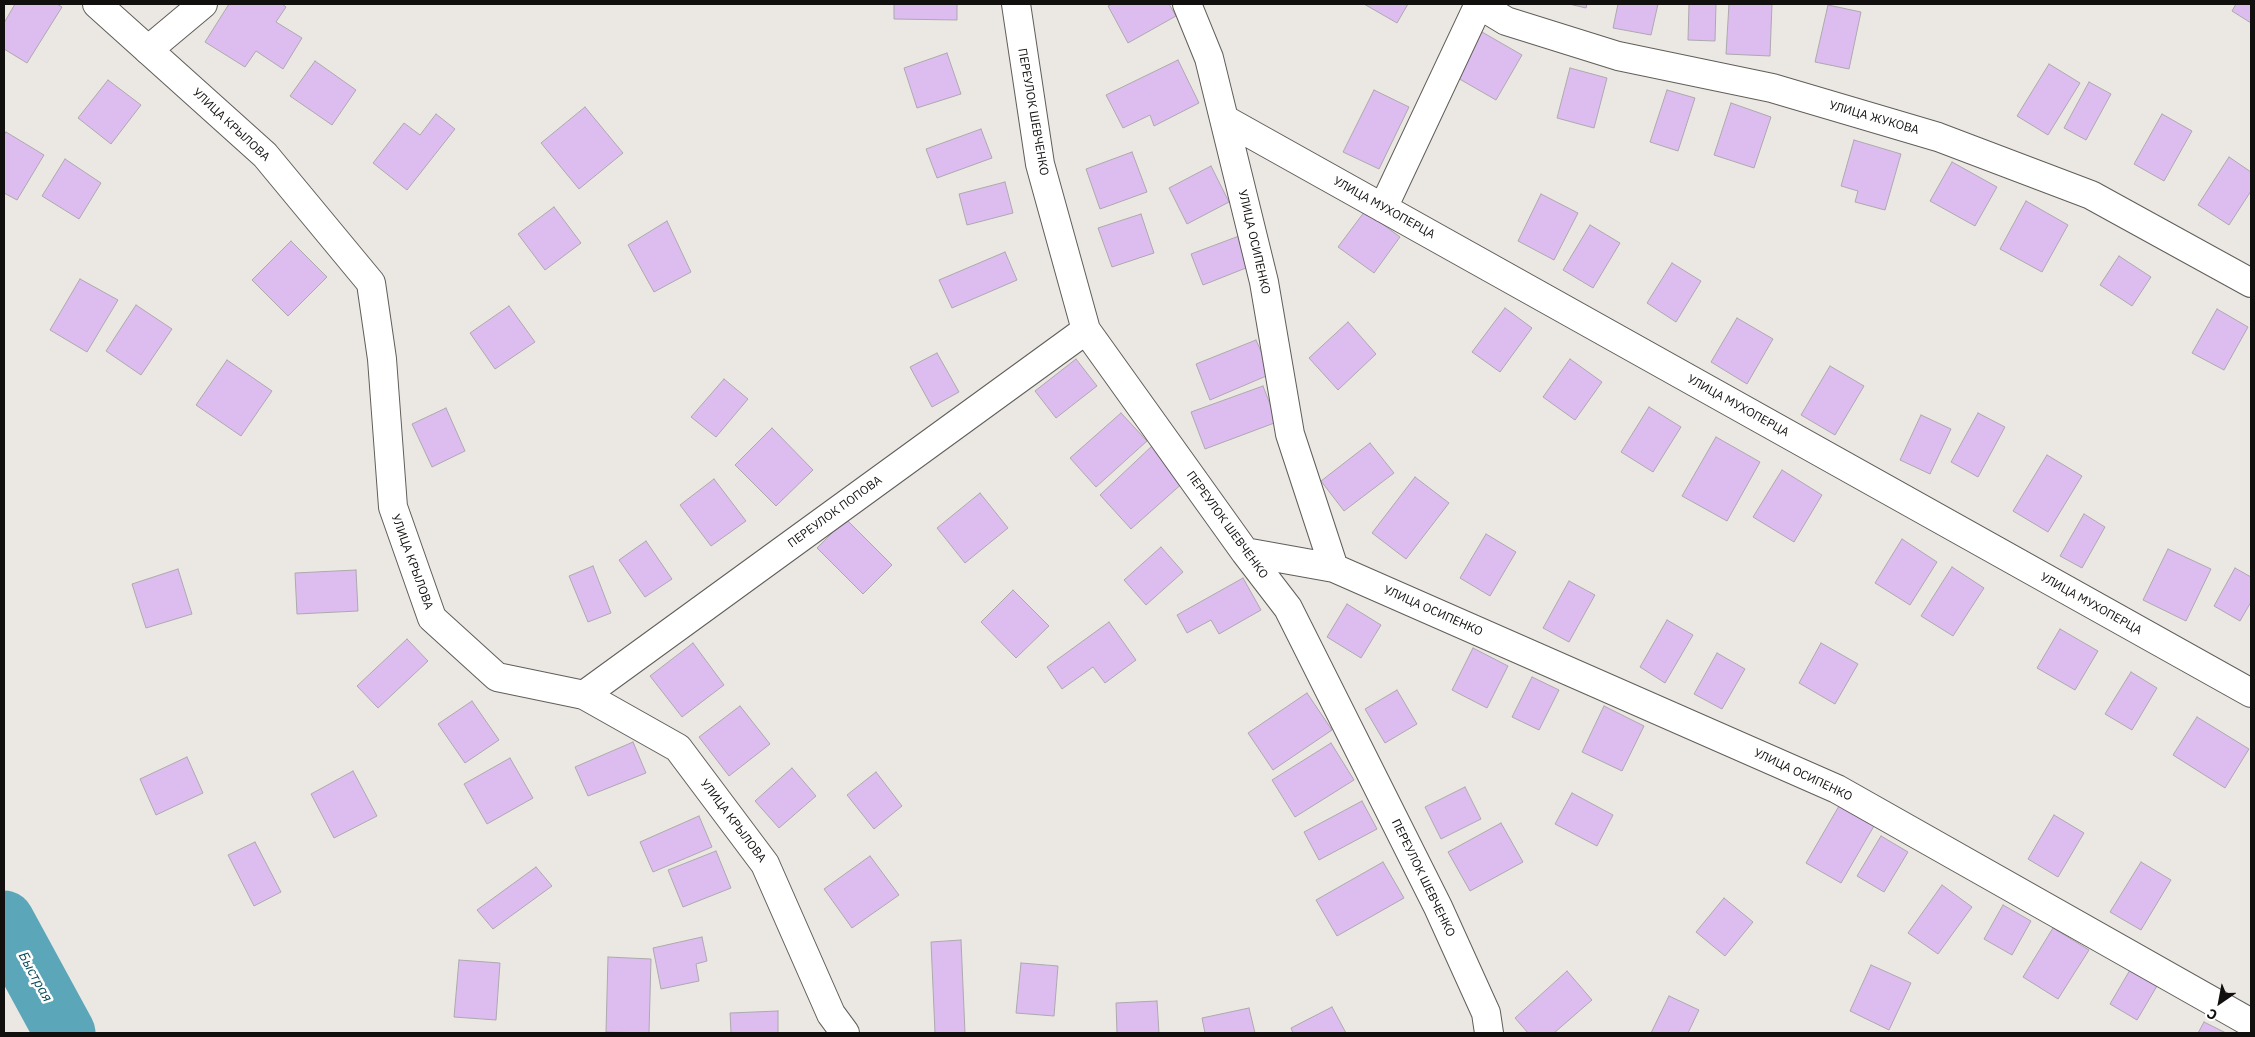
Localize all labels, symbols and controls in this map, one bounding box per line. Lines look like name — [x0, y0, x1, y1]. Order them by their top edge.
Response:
street label: ПЕРЕУЛОК ШЕВЧЕНКО — [1015, 47, 1051, 177]
street label: УЛИЦА КРЫЛОВА — [189, 86, 273, 164]
street label: УЛИЦА ЖУКОВА — [1827, 98, 1921, 138]
street label: УЛИЦА МУХОПЕРЦА — [1331, 174, 1437, 242]
street label: УЛИЦА ОСИПЕНКО — [1235, 188, 1273, 296]
street label: УЛИЦА МУХОПЕРЦА — [1685, 372, 1791, 440]
street label: ПЕРЕУЛОК ШЕВЧЕНКО — [1183, 468, 1271, 582]
street label: ПЕРЕУЛОК ПОПОВА — [785, 473, 885, 551]
street label: УЛИЦА КРЫЛОВА — [388, 512, 436, 612]
street label: УЛИЦА МУХОПЕРЦА — [2038, 570, 2144, 638]
street label: УЛИЦА ОСИПЕНКО — [1381, 583, 1485, 639]
street label: УЛИЦА ОСИПЕНКО — [1752, 746, 1854, 804]
street label: УЛИЦА КРЫЛОВА — [697, 777, 769, 865]
street label: ПЕРЕУЛОК ШЕВЧЕНКО — [1388, 817, 1458, 939]
water label: Быстрая — [14, 949, 56, 1005]
north arrow — [2195, 977, 2245, 1027]
text: С — [2203, 1005, 2221, 1025]

